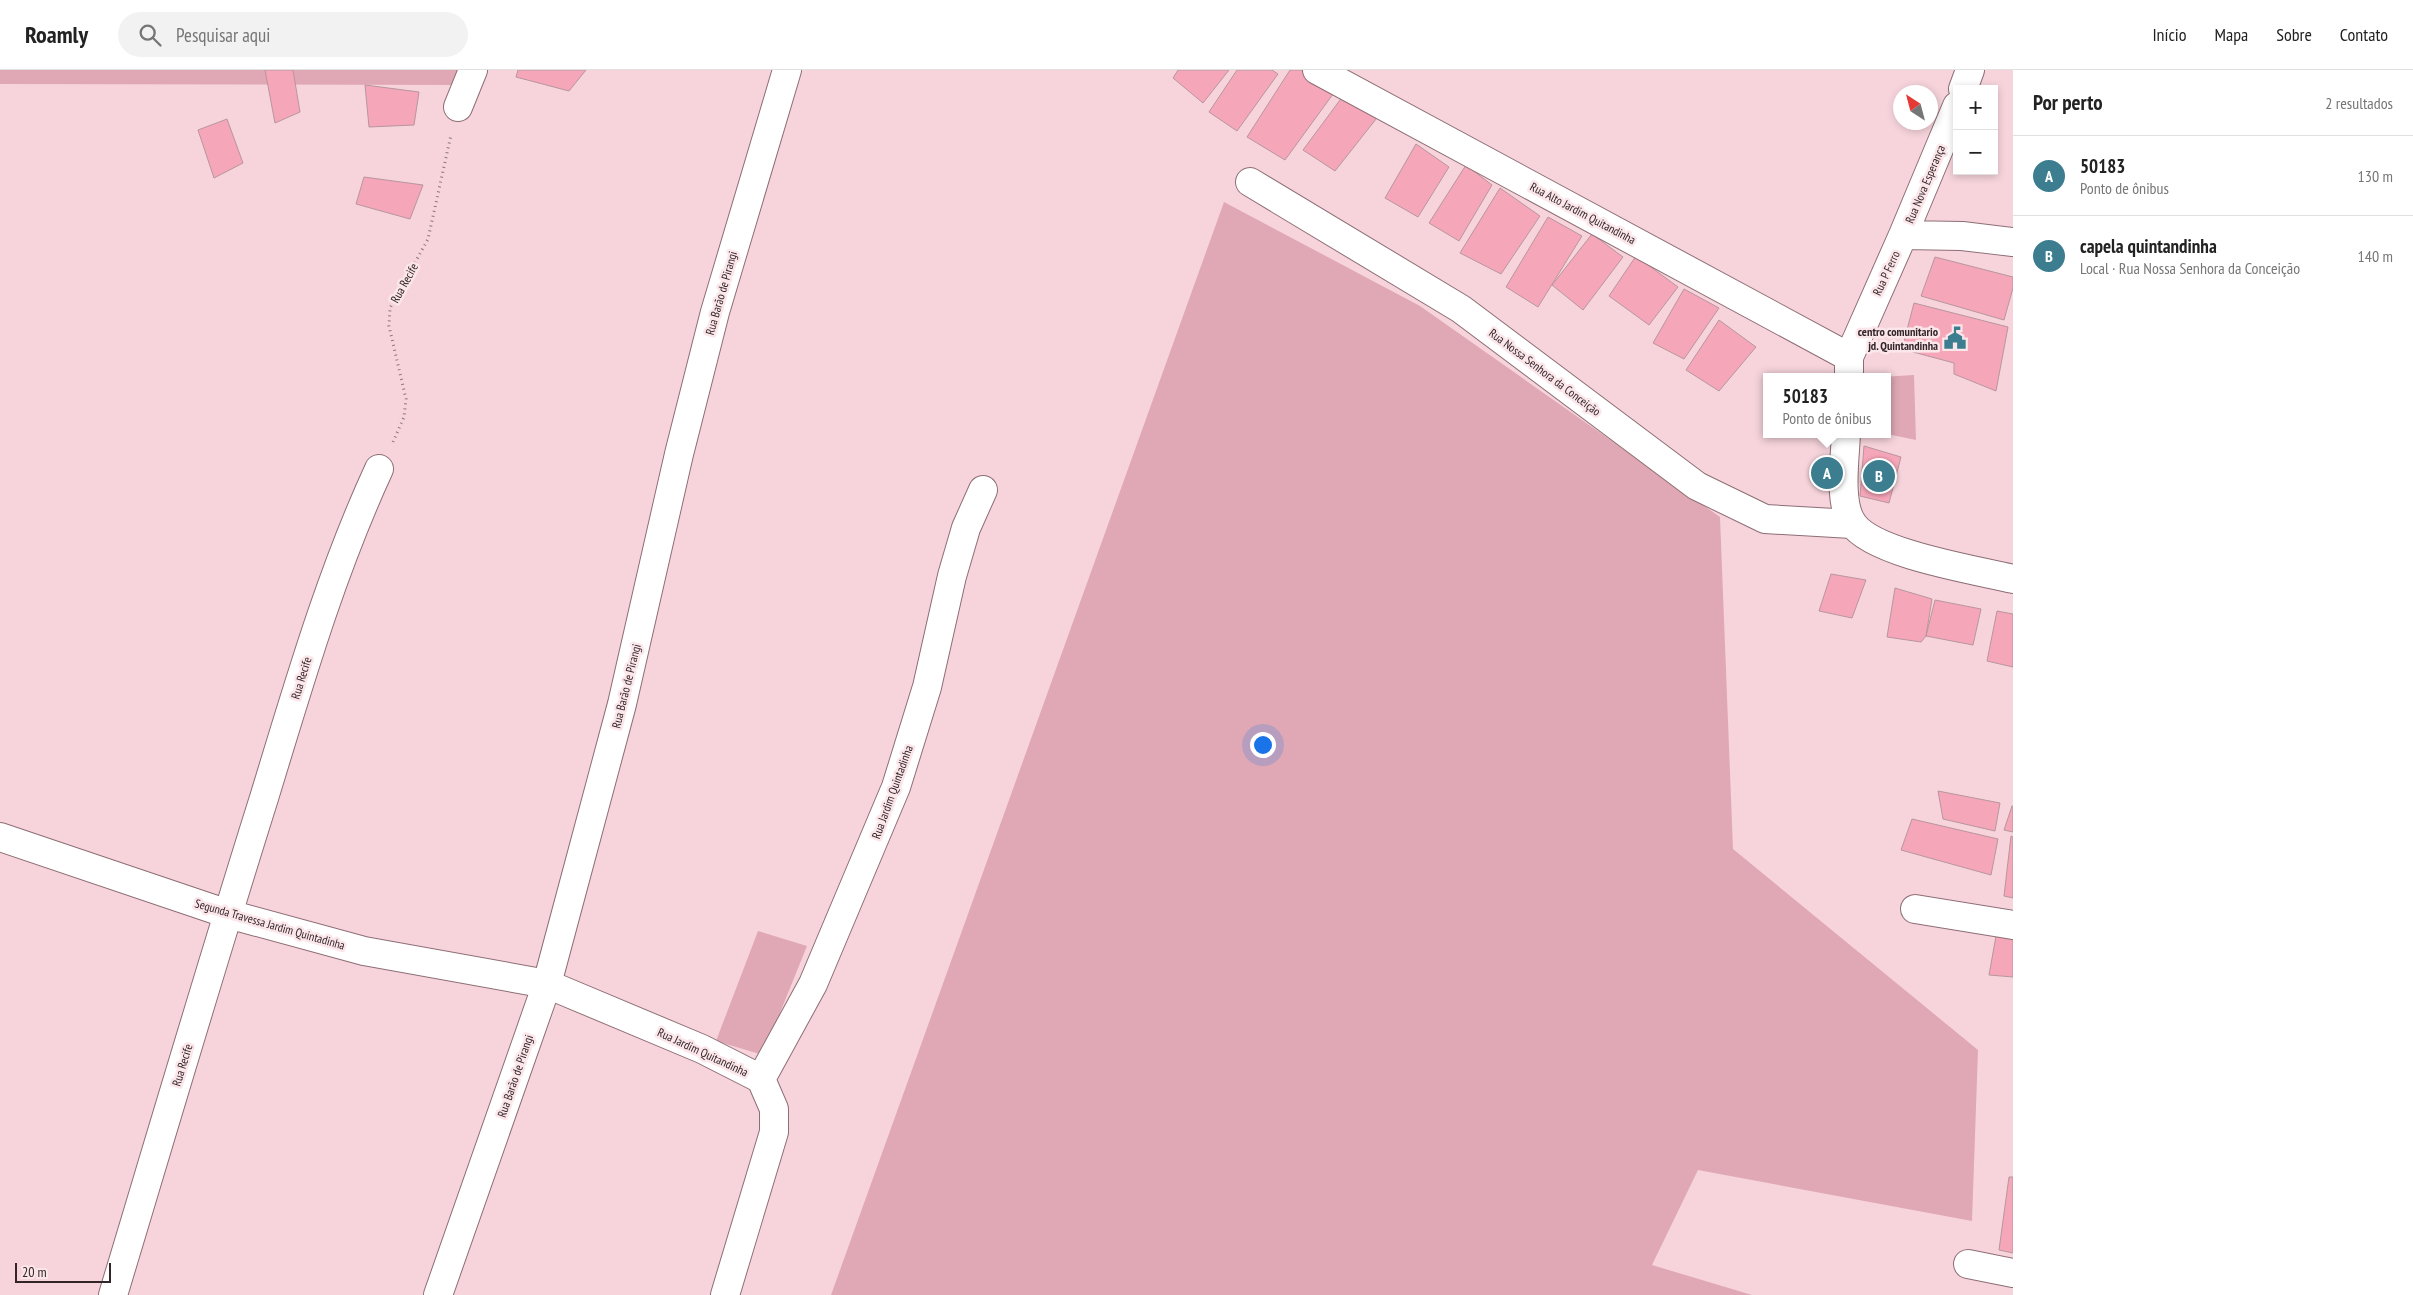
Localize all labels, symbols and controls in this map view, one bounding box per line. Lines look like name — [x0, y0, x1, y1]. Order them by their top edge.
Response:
search box — [118, 12, 468, 57]
text: Roamly — [25, 19, 88, 50]
icon: search — [136, 21, 164, 49]
text: Pesquisar aqui — [176, 23, 270, 47]
text: Início — [2152, 23, 2186, 46]
text: Mapa — [2214, 23, 2248, 46]
text: Sobre — [2276, 23, 2312, 46]
text: Contato — [2340, 23, 2388, 46]
north arrow — [1893, 85, 1938, 130]
map controls — [1953, 85, 1998, 175]
button: + — [1953, 85, 1998, 130]
text: Por perto — [2033, 89, 2103, 116]
text: 2 resultados — [2325, 93, 2393, 113]
button: − — [1953, 130, 1998, 175]
street label: Rua Nova Esperança — [1902, 142, 1948, 225]
text: 50183 — [2080, 154, 2125, 178]
text: A — [2045, 166, 2053, 186]
text: 130 m — [2358, 166, 2393, 186]
text: Ponto de ônibus — [2080, 178, 2169, 198]
street label: Rua Alto Jardim Quitandinha — [1528, 179, 1639, 247]
text: capela quintandinha — [2080, 234, 2217, 258]
text: B — [2045, 246, 2053, 266]
text: 140 m — [2358, 246, 2393, 266]
street label: Rua P Ferro — [1869, 248, 1903, 298]
street label: Rua Barão de Pirangi — [702, 249, 740, 337]
text: Local · Rua Nossa Senhora da Conceição — [2080, 258, 2300, 278]
street label: Rua Recife — [387, 260, 421, 306]
place label: centro comunitario jd. Quintandinha — [1858, 324, 1939, 353]
street label: Rua Nossa Senhora da Conceição — [1486, 325, 1604, 419]
public building icon: centro comunitario jd. Quintandinha — [1942, 325, 1968, 351]
popup — [1763, 373, 1891, 438]
text: 50183 — [1783, 384, 1828, 408]
text: Ponto de ônibus — [1783, 408, 1871, 428]
pin: A — [1811, 454, 1843, 492]
pin: B — [1863, 457, 1895, 495]
street label: Rua Barão de Pirangi — [608, 642, 644, 730]
street label: Rua Recife — [287, 655, 315, 701]
your location — [1250, 732, 1276, 758]
street label: Rua Jardim Quintadinha — [868, 743, 916, 841]
street label: Segunda Travessa Jardim Quintadinha — [193, 895, 347, 953]
street label: Rua Jardim Quitandinha — [655, 1024, 751, 1080]
street label: Rua Barão de Pirangi — [494, 1033, 536, 1119]
street label: Rua Recife — [168, 1042, 196, 1088]
scale bar — [15, 1260, 111, 1283]
text: 20 m — [22, 1263, 47, 1281]

